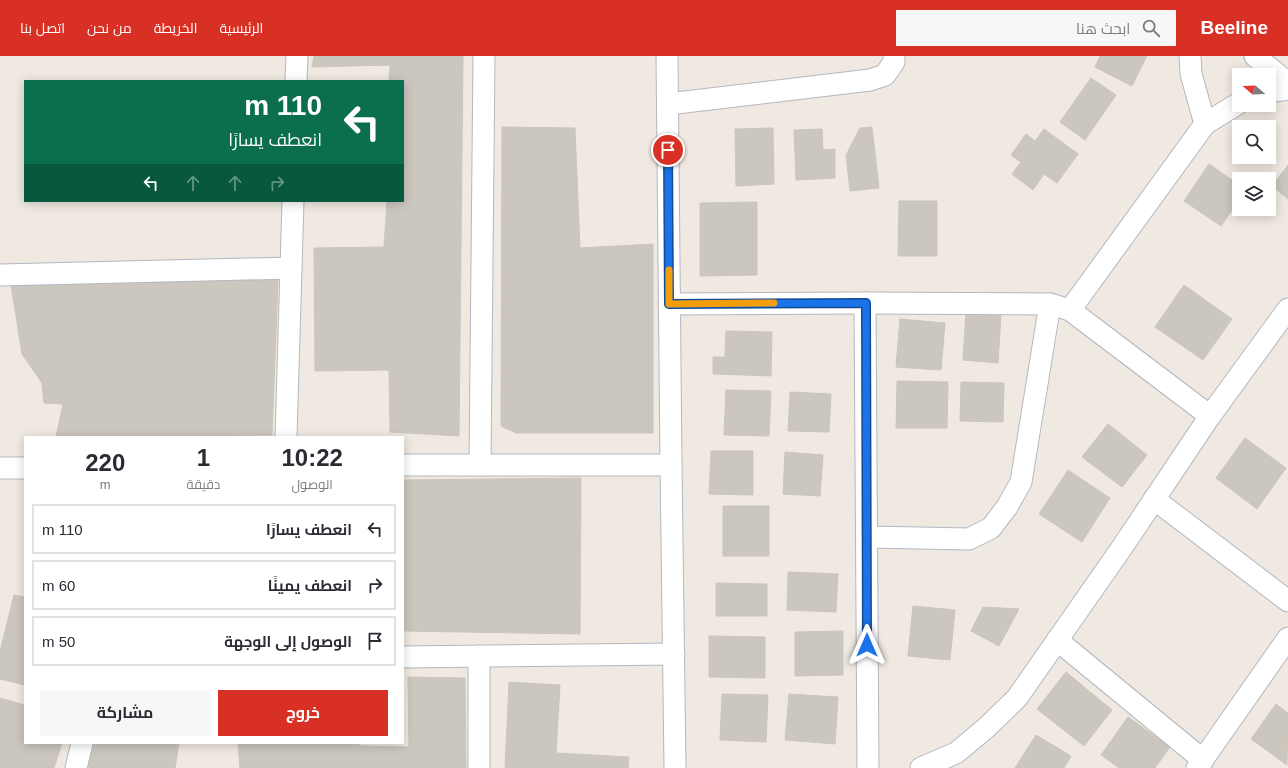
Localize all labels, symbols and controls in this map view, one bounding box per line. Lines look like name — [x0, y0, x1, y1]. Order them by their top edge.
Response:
search box — [896, 10, 1176, 46]
icon: search — [1140, 17, 1162, 39]
text: Beeline — [1200, 17, 1268, 38]
text: اتصل بنا — [20, 20, 65, 36]
text: من نحن — [87, 20, 132, 36]
text: الخريطة — [154, 20, 197, 36]
text: الرئيسية — [219, 20, 263, 36]
text: ابحث هنا — [1076, 20, 1130, 37]
north arrow — [1232, 68, 1276, 112]
map controls — [1232, 68, 1276, 216]
text: 110 m — [244, 90, 322, 121]
icon: left — [336, 96, 388, 148]
button: search — [1232, 120, 1276, 164]
text: انعطف يسارًا — [228, 130, 322, 150]
pin — [651, 133, 685, 167]
icon: arrive — [657, 139, 679, 161]
icon: left — [140, 172, 162, 194]
icon: ahead — [182, 172, 204, 194]
icon: ahead — [224, 172, 246, 194]
icon: right — [266, 172, 288, 194]
button: layers — [1232, 172, 1276, 216]
text: 1 — [197, 444, 210, 471]
text: 10:22 — [281, 444, 343, 471]
text: 220 — [85, 449, 125, 476]
text: m — [100, 477, 111, 492]
text: دقيقة — [186, 477, 220, 492]
text: الوصول — [291, 477, 333, 492]
icon: left — [364, 518, 386, 540]
text: 110 m — [42, 521, 83, 538]
text: انعطف يسارًا — [266, 521, 352, 538]
icon: right — [364, 574, 386, 596]
text: 60 m — [42, 577, 75, 594]
text: انعطف يمينًا — [268, 577, 352, 594]
position arrow — [846, 624, 888, 666]
icon: arrive — [364, 630, 386, 652]
text: 50 m — [42, 633, 75, 650]
text: الوصول إلى الوجهة — [224, 633, 352, 650]
button: مشاركة — [40, 690, 210, 736]
button: خروج — [218, 690, 388, 736]

